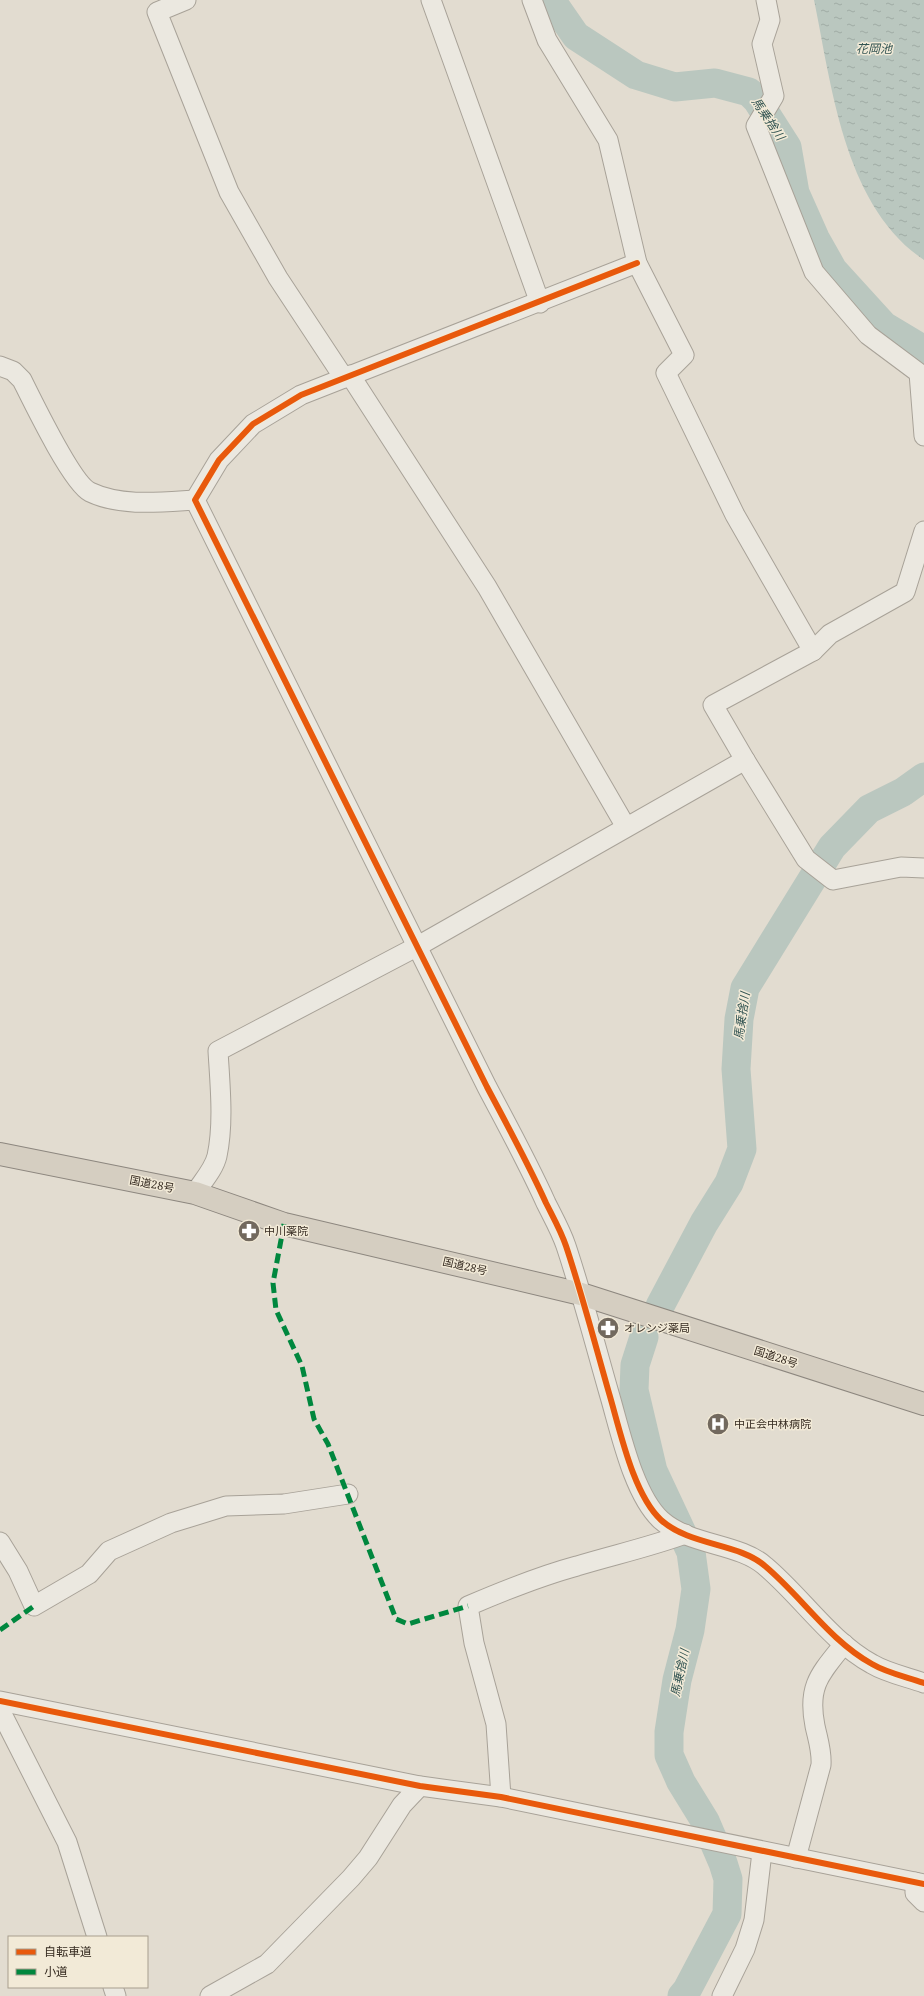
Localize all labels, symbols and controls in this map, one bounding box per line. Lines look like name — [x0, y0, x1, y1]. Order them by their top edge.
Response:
water label: 花岡池 — [856, 40, 893, 57]
water label: 馬乗捨川 — [748, 94, 790, 145]
water label: 馬乗捨川 — [730, 989, 754, 1041]
street label: 国道28号 — [128, 1172, 176, 1195]
pharmacy icon: 中川薬院 — [236, 1218, 262, 1244]
place label: 中川薬院 — [264, 1223, 308, 1238]
street label: 国道28号 — [441, 1253, 489, 1278]
pharmacy icon: オレンジ薬局 — [595, 1315, 621, 1341]
place label: オレンジ薬局 — [624, 1320, 690, 1335]
street label: 国道28号 — [752, 1342, 800, 1371]
hospital icon: 中正会中林病院 — [705, 1411, 731, 1437]
place label: 中正会中林病院 — [734, 1416, 811, 1431]
water label: 馬乗捨川 — [666, 1646, 693, 1698]
legend — [8, 1936, 148, 1988]
text: 自転車道 — [44, 1943, 92, 1960]
text: 小道 — [44, 1963, 68, 1980]

